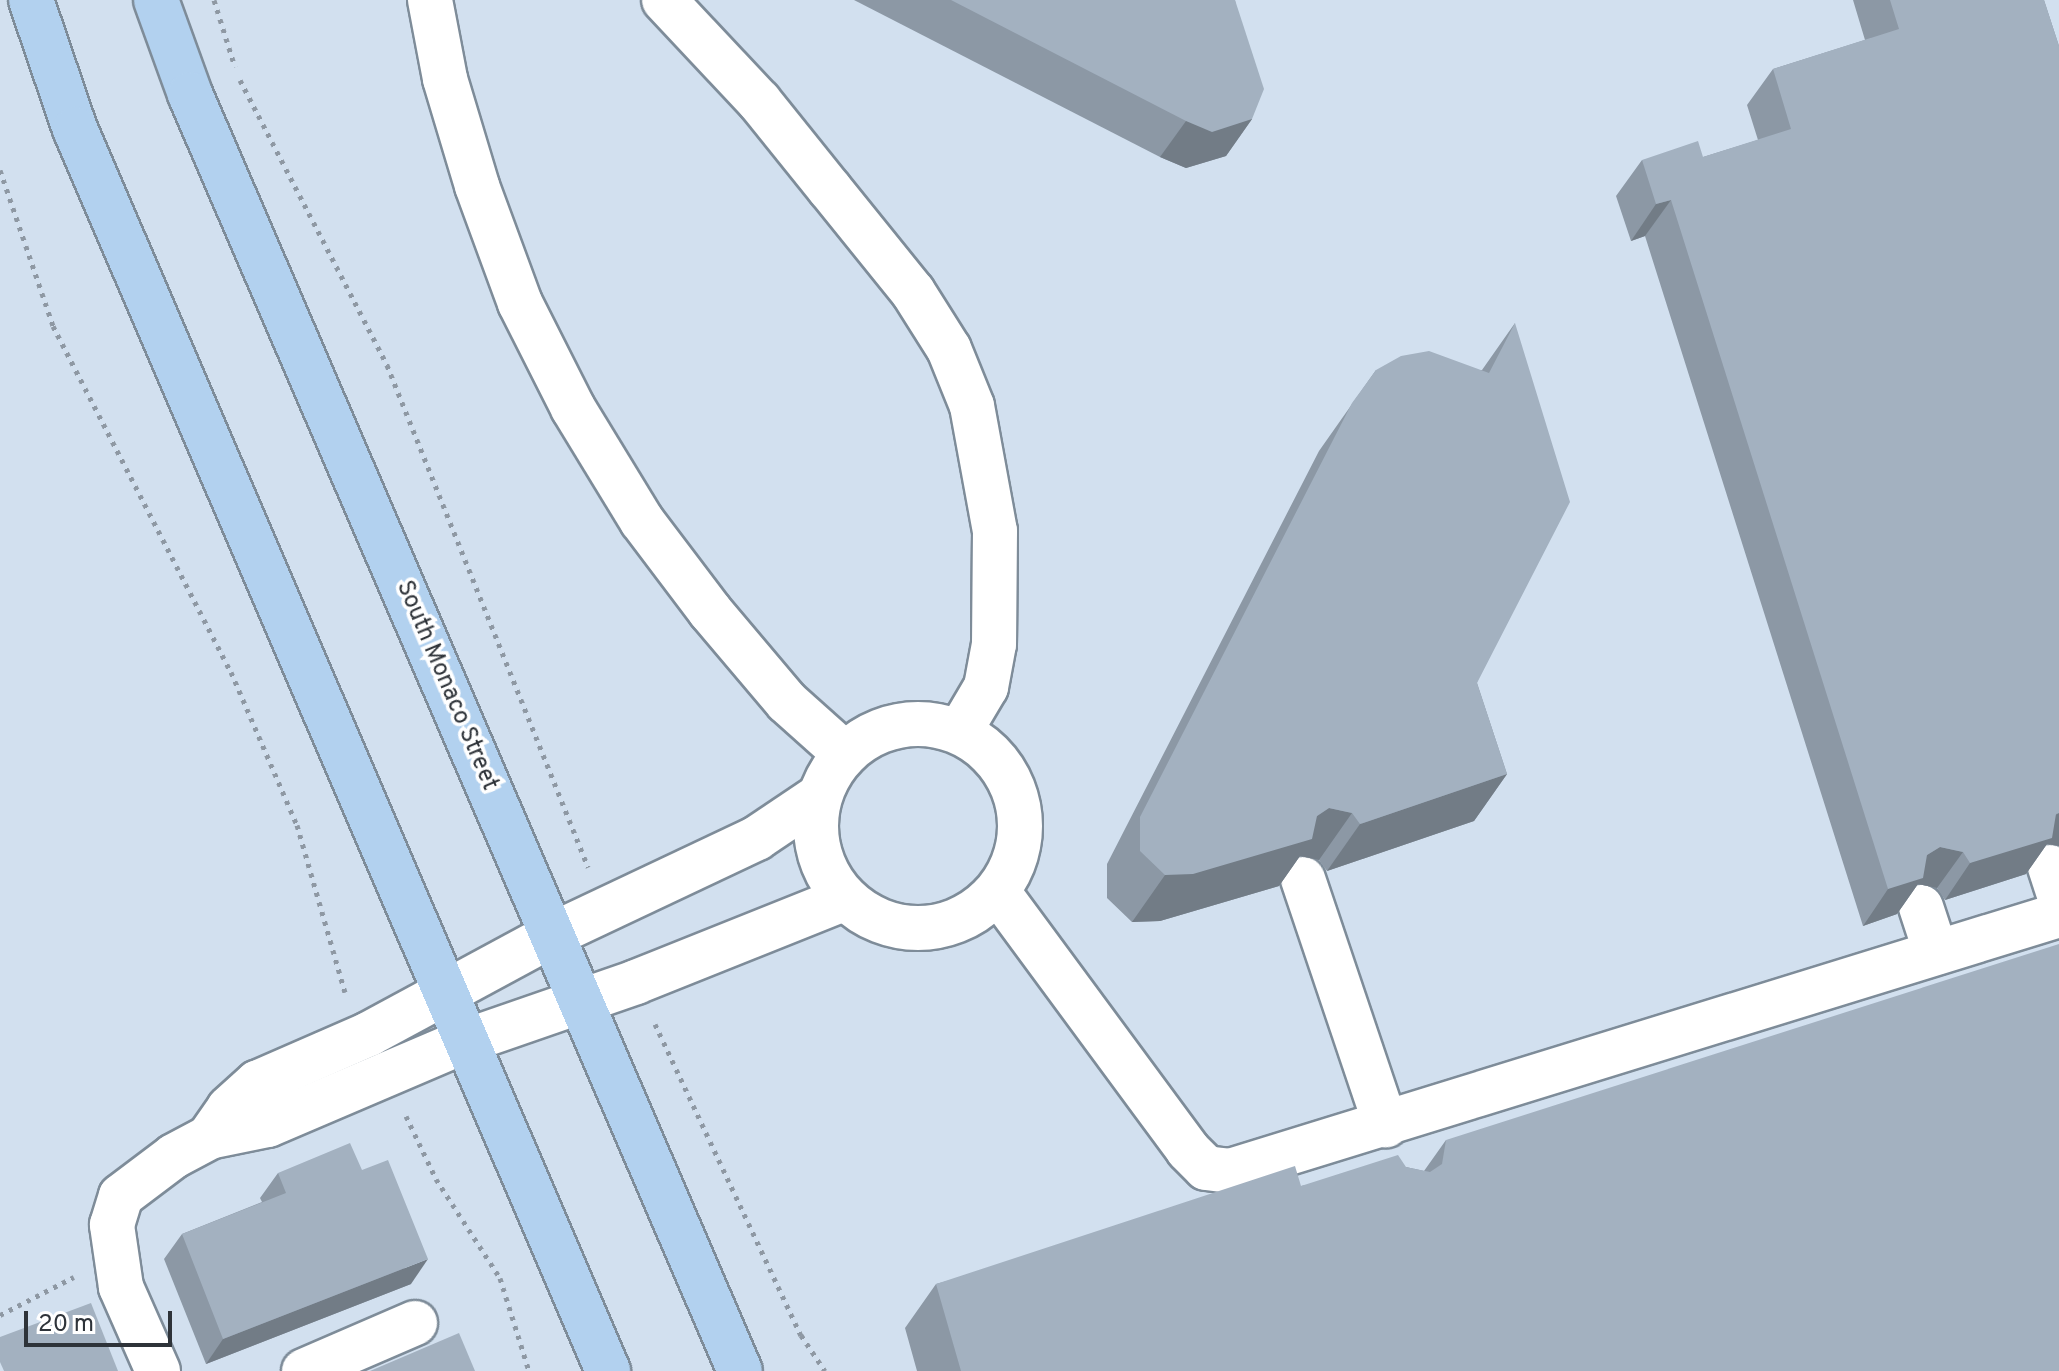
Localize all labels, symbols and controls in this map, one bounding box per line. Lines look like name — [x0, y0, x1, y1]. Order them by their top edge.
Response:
street label: South Monaco Street — [389, 577, 503, 795]
scale bar — [28, 1295, 176, 1345]
text: 20 m — [38, 1310, 94, 1340]

